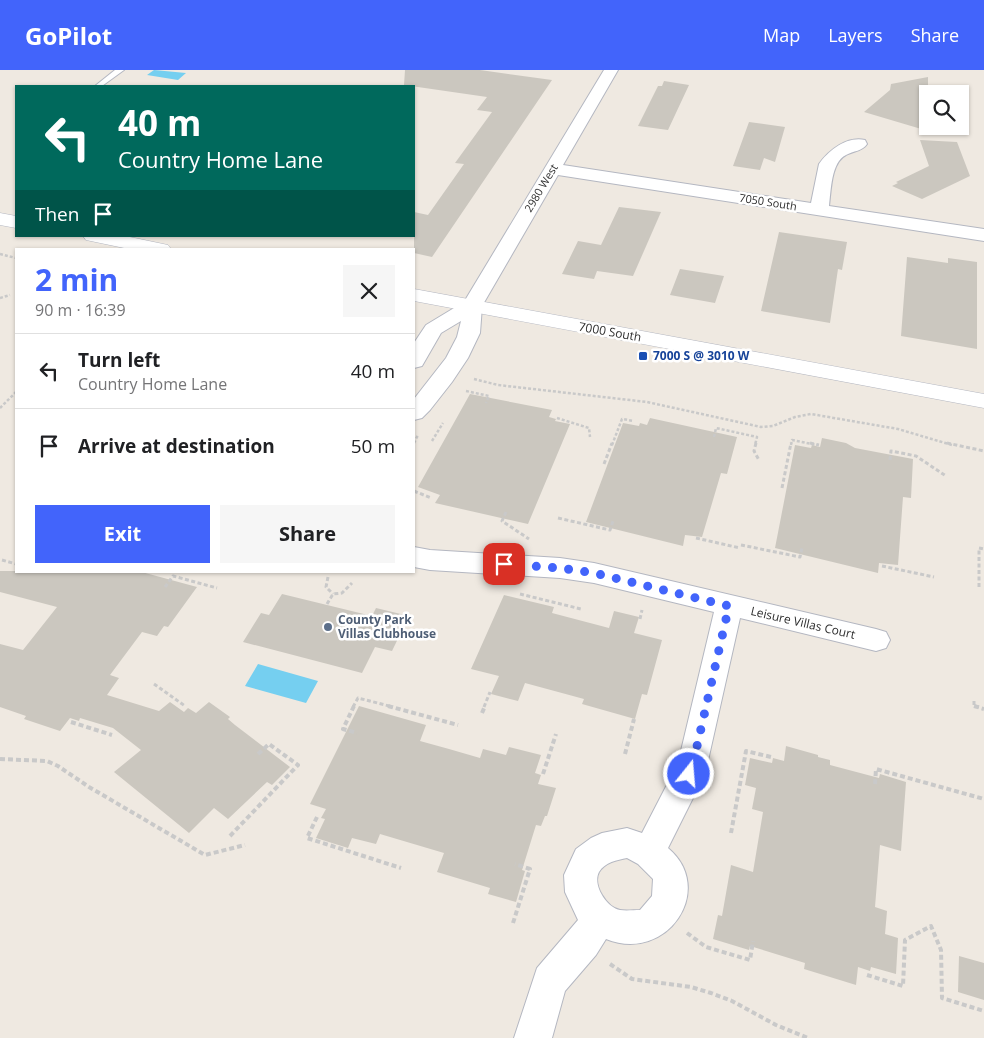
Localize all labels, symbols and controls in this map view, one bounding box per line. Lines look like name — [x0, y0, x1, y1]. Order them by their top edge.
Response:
text: GoPilot — [25, 19, 112, 52]
text: Map — [763, 23, 800, 47]
text: Layers — [828, 23, 883, 47]
text: Share — [911, 23, 959, 47]
map controls — [919, 85, 969, 135]
button: search — [919, 85, 969, 135]
text: 40 m — [118, 99, 201, 146]
icon: left — [35, 105, 100, 170]
text: Country Home Lane — [118, 144, 323, 174]
street label: 2980 West — [520, 161, 561, 215]
street label: 7050 South — [738, 190, 798, 213]
icon: arrive — [89, 200, 117, 228]
text: Then — [35, 201, 79, 227]
text: 2 min — [35, 259, 118, 300]
button: close — [343, 265, 395, 317]
text: 90 m · 16:39 — [35, 299, 126, 321]
street label: 7000 South — [577, 318, 643, 345]
text: Turn left — [78, 347, 160, 373]
place label: 7000 S @ 3010 W — [653, 347, 750, 364]
marker: 7000 S @ 3010 W — [637, 350, 649, 362]
icon: left — [35, 357, 63, 385]
text: 40 m — [351, 358, 395, 384]
text: Country Home Lane — [78, 373, 227, 395]
icon: arrive — [35, 432, 63, 460]
text: Arrive at destination — [78, 433, 275, 459]
text: 50 m — [351, 433, 395, 459]
button: Exit — [35, 505, 210, 563]
button: Share — [220, 505, 395, 563]
pin — [483, 543, 525, 585]
icon: arrive — [490, 550, 518, 578]
street label: Leisure Villas Court — [749, 602, 857, 643]
place label: County Park Villas Clubhouse — [338, 611, 436, 642]
marker: County Park Villas Clubhouse — [322, 621, 334, 633]
position arrow — [662, 747, 714, 799]

